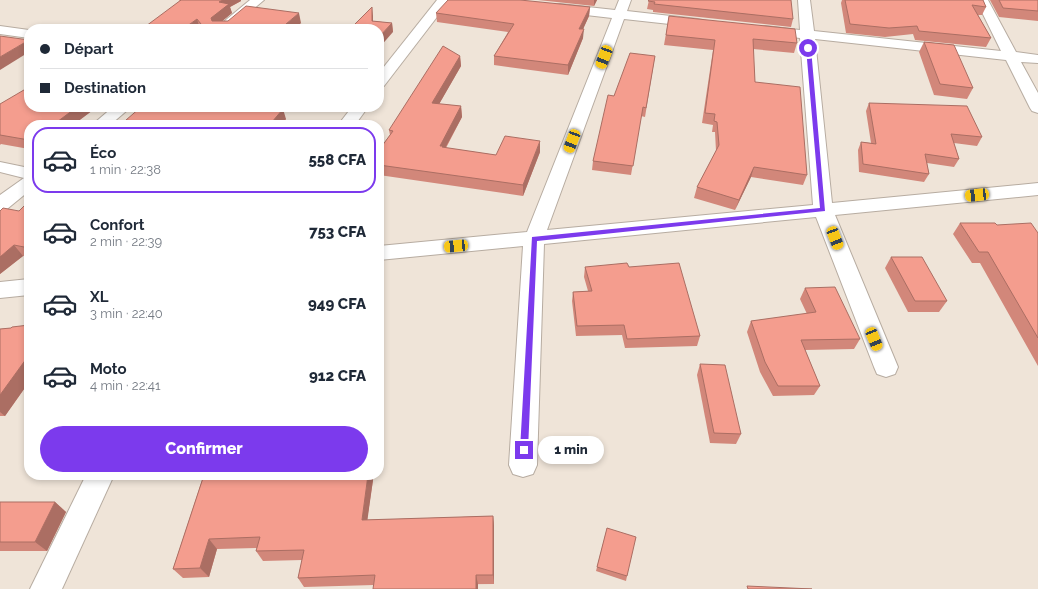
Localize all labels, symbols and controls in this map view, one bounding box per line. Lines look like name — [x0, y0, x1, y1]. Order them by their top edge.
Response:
route start — [799, 39, 817, 57]
text: Départ — [64, 40, 113, 58]
car — [594, 44, 614, 70]
text: Destination — [64, 79, 146, 97]
car — [562, 128, 582, 154]
icon: car — [42, 142, 78, 178]
text: Éco — [90, 144, 116, 162]
text: 558 CFA — [308, 151, 366, 169]
text: 1 min · 22:38 — [90, 162, 161, 177]
car — [964, 188, 990, 202]
icon: car — [42, 214, 78, 250]
text: Confort — [90, 216, 144, 234]
text: 753 CFA — [309, 223, 366, 241]
car — [825, 225, 845, 251]
text: 2 min · 22:39 — [90, 234, 162, 249]
car — [444, 239, 468, 253]
icon: car — [42, 286, 78, 322]
text: XL — [90, 288, 108, 306]
text: 949 CFA — [308, 295, 366, 313]
text: 3 min · 22:40 — [90, 306, 163, 321]
car — [864, 326, 884, 352]
icon: car — [42, 358, 78, 394]
text: Moto — [90, 360, 127, 378]
text: 912 CFA — [309, 367, 366, 385]
text: 4 min · 22:41 — [90, 378, 161, 393]
button: Confirmer — [40, 426, 368, 472]
callout: 1 min — [538, 436, 604, 464]
route end — [515, 441, 533, 459]
text: 1 min — [554, 442, 588, 457]

